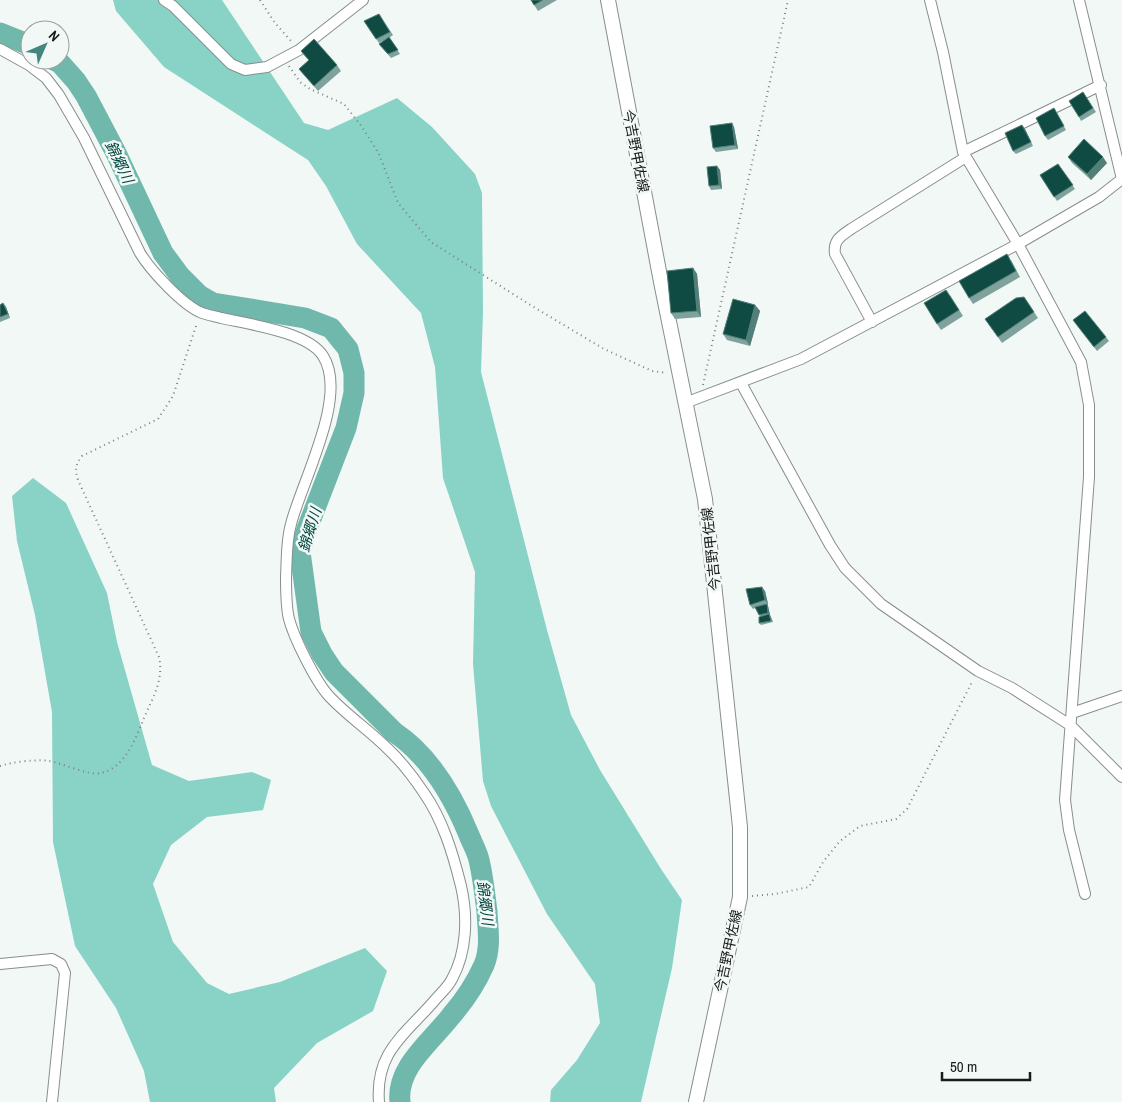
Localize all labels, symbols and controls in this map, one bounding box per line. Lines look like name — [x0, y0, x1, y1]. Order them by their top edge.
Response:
north arrow — [20, 20, 70, 70]
text: N — [45, 27, 63, 45]
street label: 今吉野甲佐線 — [619, 108, 653, 194]
water label: 錦郷川 — [100, 137, 140, 188]
water label: 錦郷川 — [293, 503, 327, 554]
street label: 今吉野甲佐線 — [698, 506, 724, 592]
water label: 錦郷川 — [472, 879, 499, 929]
street label: 今吉野甲佐線 — [710, 908, 746, 994]
scale bar — [942, 1050, 1030, 1082]
text: 50 m — [950, 1056, 977, 1077]

